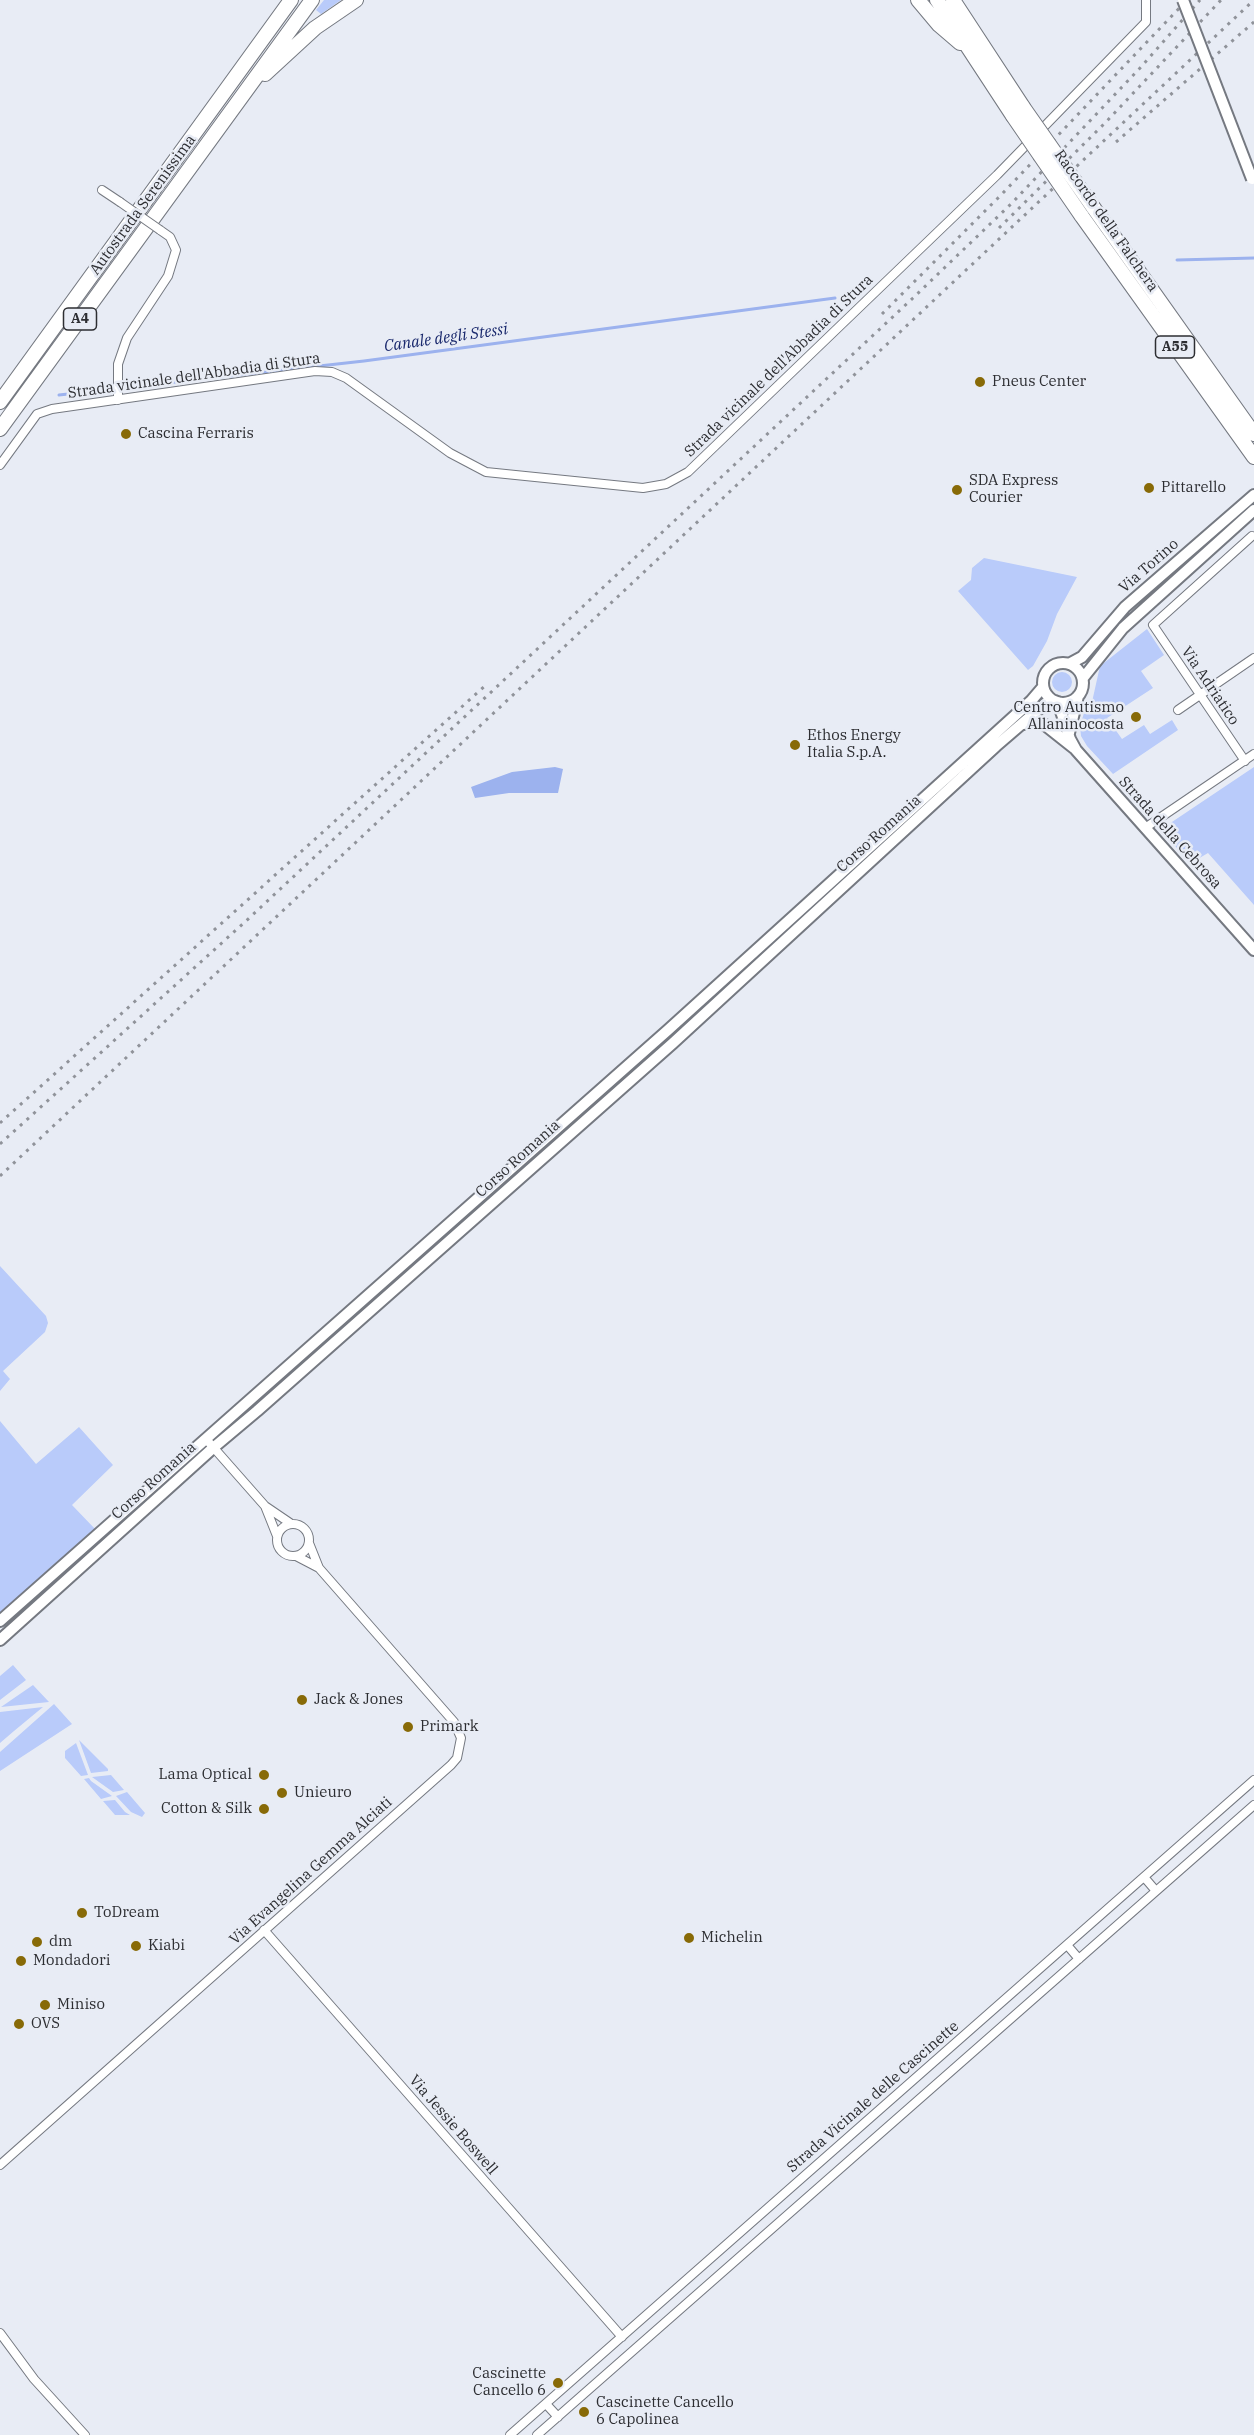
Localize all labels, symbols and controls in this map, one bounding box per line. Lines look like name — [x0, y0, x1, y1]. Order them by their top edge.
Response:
street label: Autostrada Serenissima — [86, 131, 200, 279]
street label: Raccordo della Falchera — [1050, 147, 1162, 295]
street label: Strada vicinale dell'Abbadia di Stura — [681, 271, 877, 461]
road number: A4 — [64, 308, 97, 330]
water label: Canale degli Stessi — [383, 320, 509, 356]
road number: A55 — [1156, 336, 1194, 358]
street label: Strada vicinale dell'Abbadia di Stura — [67, 349, 321, 403]
place label: Pneus Center — [992, 373, 1086, 391]
marker: Pneus Center — [973, 375, 987, 389]
place label: Cascina Ferraris — [138, 425, 254, 443]
marker: Cascina Ferraris — [119, 427, 133, 441]
place label: SDA Express Courier — [969, 472, 1058, 507]
place label: Pittarello — [1161, 479, 1226, 497]
marker: Pittarello — [1142, 481, 1156, 495]
marker: SDA Express Courier — [950, 483, 964, 497]
street label: Via Torino — [1116, 535, 1182, 597]
street label: Via Adriatico — [1177, 643, 1243, 729]
place label: Centro Autismo Allaninocosta — [1014, 699, 1124, 734]
marker: Centro Autismo Allaninocosta — [1129, 710, 1143, 724]
place label: Ethos Energy Italia S.p.A. — [807, 727, 901, 762]
marker: Ethos Energy Italia S.p.A. — [788, 738, 802, 752]
street label: Strada della Cebrosa — [1115, 773, 1225, 893]
street label: Corso Romania — [833, 791, 925, 877]
street label: Corso Romania — [472, 1116, 564, 1202]
street label: Corso Romania — [108, 1438, 200, 1524]
place label: Jack & Jones — [314, 1691, 403, 1709]
marker: Jack & Jones — [295, 1693, 309, 1707]
place label: Primark — [420, 1718, 478, 1736]
marker: Primark — [401, 1720, 415, 1734]
place label: Lama Optical — [159, 1766, 252, 1784]
marker: Lama Optical — [257, 1768, 271, 1782]
place label: Unieuro — [294, 1784, 352, 1802]
marker: Unieuro — [275, 1786, 289, 1800]
street label: Via Evangelina Gemma Alciati — [226, 1793, 396, 1949]
place label: Cotton & Silk — [161, 1800, 252, 1818]
marker: Cotton & Silk — [257, 1802, 271, 1816]
place label: ToDream — [94, 1904, 159, 1922]
marker: ToDream — [75, 1906, 89, 1920]
place label: Michelin — [701, 1929, 763, 1947]
marker: Michelin — [682, 1931, 696, 1945]
place label: dm — [49, 1933, 72, 1951]
marker: dm — [30, 1935, 44, 1949]
place label: Kiabi — [148, 1937, 185, 1955]
marker: Kiabi — [129, 1939, 143, 1953]
place label: Mondadori — [33, 1952, 110, 1970]
marker: Mondadori — [14, 1954, 28, 1968]
place label: Miniso — [57, 1996, 105, 2014]
marker: Miniso — [38, 1998, 52, 2012]
place label: OVS — [31, 2015, 60, 2033]
marker: OVS — [12, 2017, 26, 2031]
street label: Strada Vicinale delle Cascinette — [783, 2017, 963, 2177]
street label: Via Jessie Boswell — [405, 2072, 501, 2178]
place label: Cascinette Cancello 6 — [472, 2365, 546, 2400]
marker: Cascinette Cancello 6 — [551, 2376, 565, 2390]
place label: Cascinette Cancello 6 Capolinea — [596, 2394, 734, 2429]
marker: Cascinette Cancello 6 Capolinea — [577, 2405, 591, 2419]

